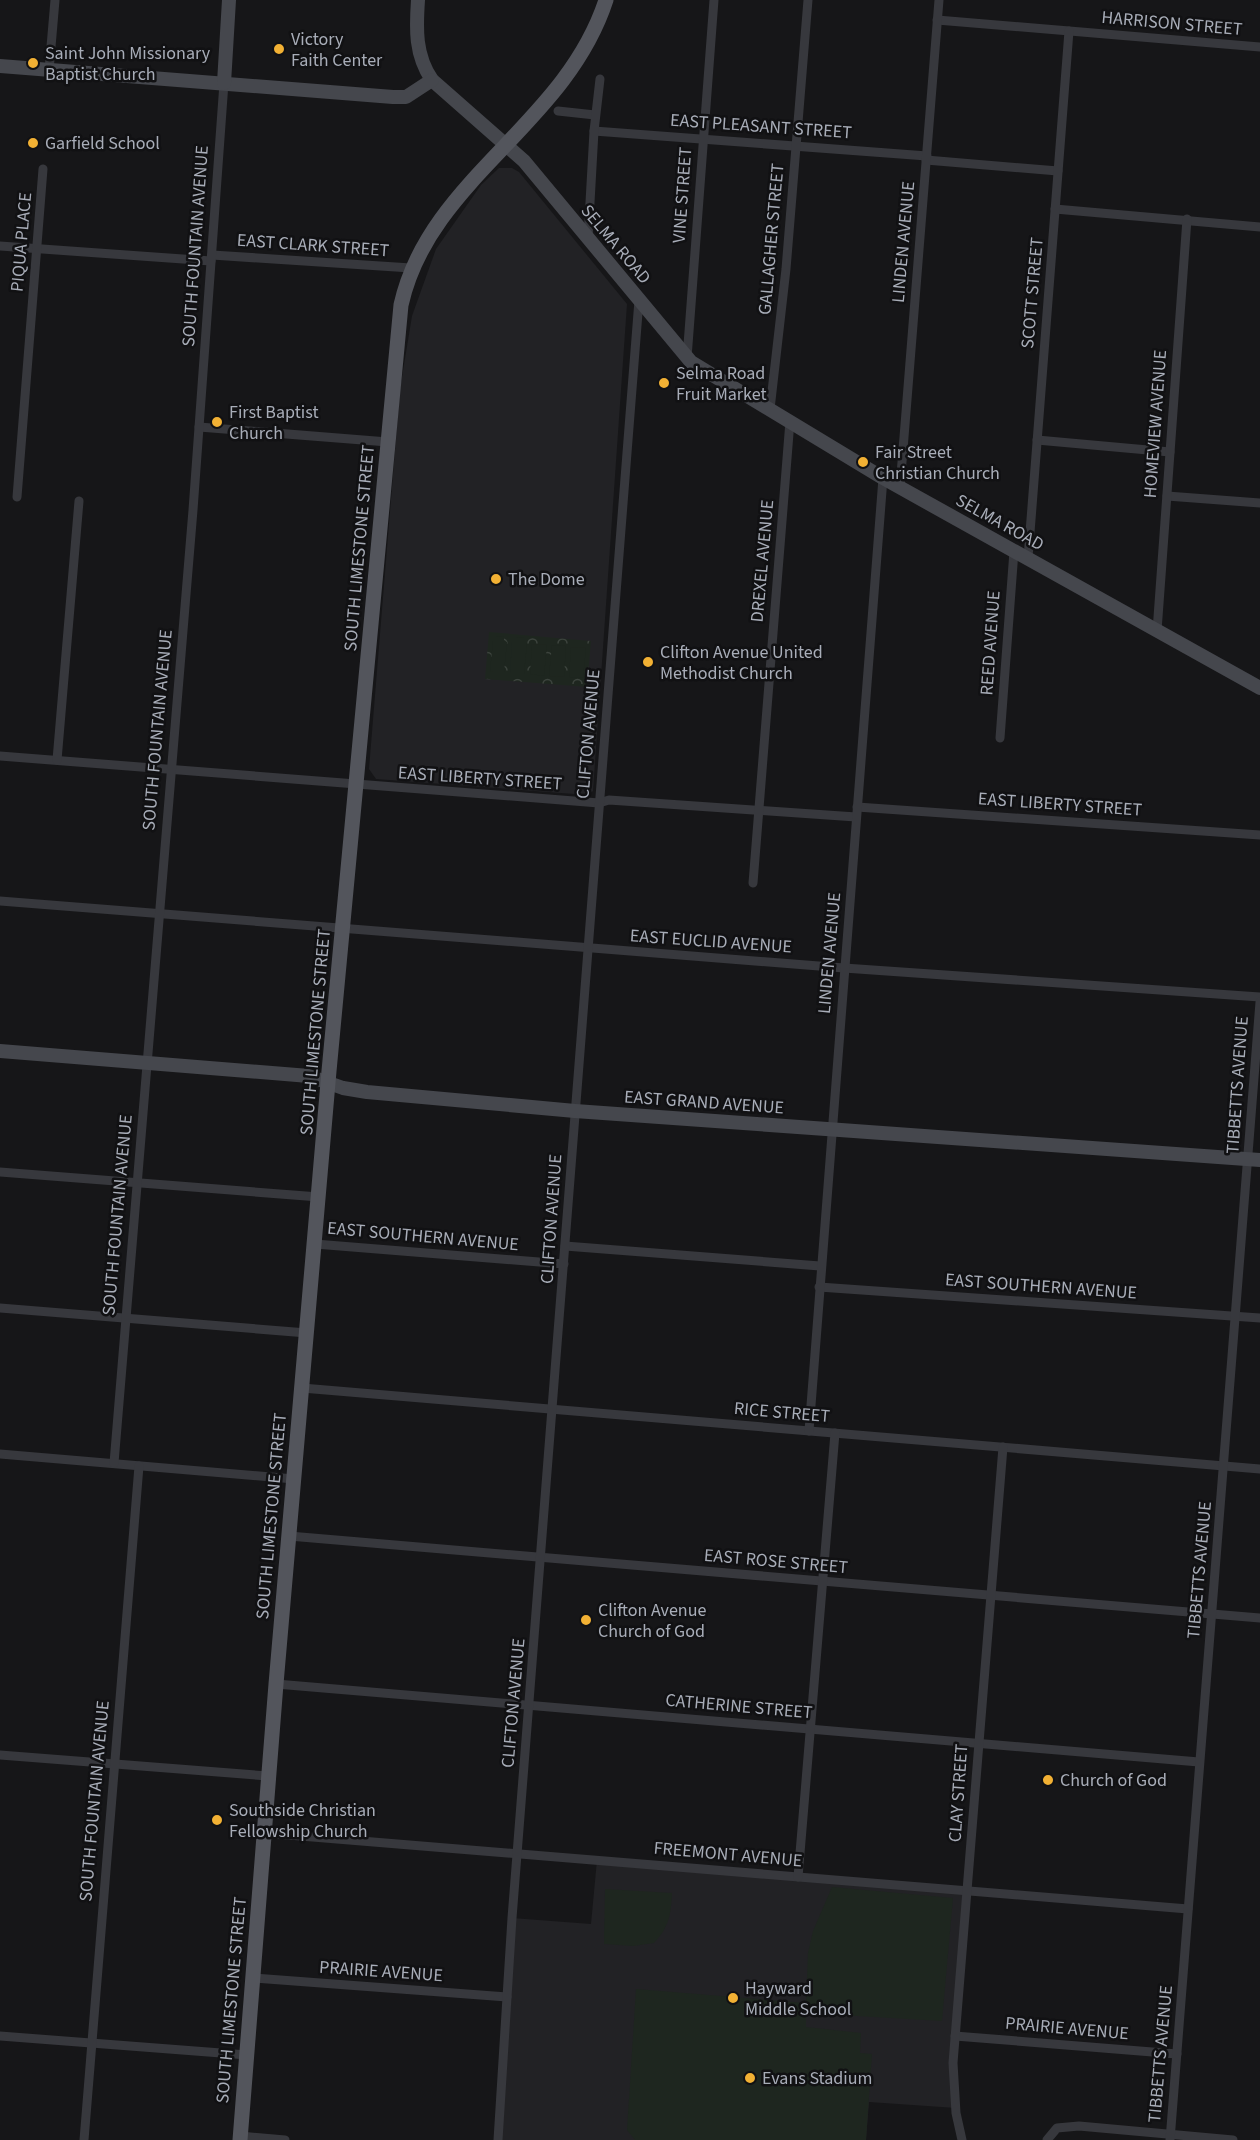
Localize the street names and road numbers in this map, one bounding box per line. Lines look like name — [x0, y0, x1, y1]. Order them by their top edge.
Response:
street label: HARRISON STREET — [1100, 5, 1244, 42]
street label: EAST PLEASANT STREET — [669, 108, 853, 145]
street label: SOUTH FOUNTAIN AVENUE — [176, 145, 215, 348]
street label: VINE STREET — [667, 146, 698, 244]
street label: GALLAGHER STREET — [752, 162, 791, 316]
street label: LINDEN AVENUE — [886, 180, 921, 304]
street label: PIQUA PLACE — [5, 191, 38, 293]
street label: SELMA ROAD — [575, 199, 656, 290]
street label: EAST CLARK STREET — [236, 228, 390, 263]
street label: SCOTT STREET — [1015, 236, 1050, 350]
street label: HOMEVIEW AVENUE — [1138, 349, 1173, 499]
street label: SOUTH LIMESTONE STREET — [338, 443, 381, 652]
street label: SELMA ROAD — [951, 488, 1048, 557]
street label: DREXEL AVENUE — [745, 499, 780, 623]
street label: REED AVENUE — [974, 590, 1007, 696]
street label: SOUTH FOUNTAIN AVENUE — [136, 628, 179, 832]
street label: CLIFTON AVENUE — [570, 668, 607, 800]
street label: EAST LIBERTY STREET — [397, 760, 563, 797]
street label: EAST LIBERTY STREET — [977, 786, 1143, 823]
street label: LINDEN AVENUE — [812, 891, 847, 1015]
street label: EAST EUCLID AVENUE — [629, 923, 793, 960]
street label: SOUTH LIMESTONE STREET — [294, 927, 337, 1136]
street label: TIBBETTS AVENUE — [1220, 1015, 1255, 1155]
street label: EAST GRAND AVENUE — [623, 1084, 785, 1121]
street label: SOUTH FOUNTAIN AVENUE — [96, 1113, 139, 1317]
street label: CLIFTON AVENUE — [534, 1153, 569, 1285]
street label: EAST SOUTHERN AVENUE — [326, 1216, 520, 1257]
street label: EAST SOUTHERN AVENUE — [944, 1267, 1138, 1306]
street label: RICE STREET — [733, 1396, 831, 1429]
street label: SOUTH LIMESTONE STREET — [250, 1411, 293, 1620]
street label: TIBBETTS AVENUE — [1181, 1500, 1218, 1640]
street label: EAST ROSE STREET — [703, 1543, 849, 1580]
street label: CLIFTON AVENUE — [495, 1637, 532, 1769]
street label: CATHERINE STREET — [664, 1688, 814, 1725]
street label: SOUTH FOUNTAIN AVENUE — [73, 1699, 116, 1903]
street label: CLAY STREET — [943, 1743, 974, 1843]
street label: FREEMONT AVENUE — [653, 1836, 803, 1873]
street label: SOUTH LIMESTONE STREET — [210, 1895, 253, 2104]
street label: PRAIRIE AVENUE — [318, 1955, 444, 1988]
street label: TIBBETTS AVENUE — [1142, 1984, 1179, 2124]
street label: PRAIRIE AVENUE — [1004, 2011, 1130, 2046]

